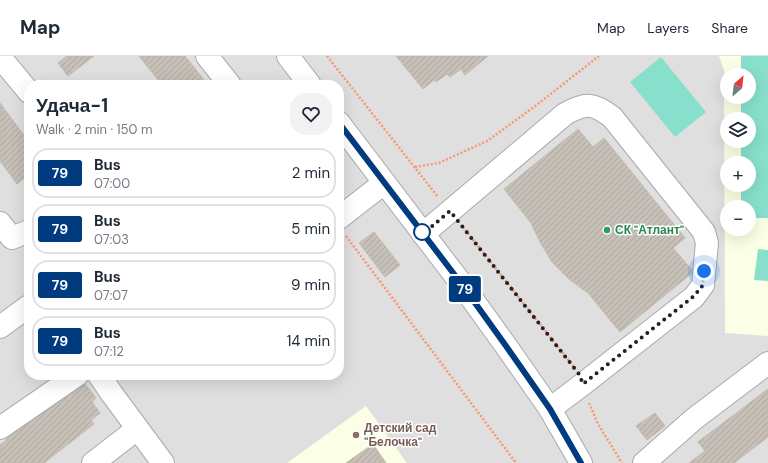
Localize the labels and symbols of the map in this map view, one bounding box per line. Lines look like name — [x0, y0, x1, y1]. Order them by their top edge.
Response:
north arrow — [720, 68, 756, 104]
place label: СК "Атлант" — [615, 222, 684, 238]
unlabelled marker — [413, 223, 431, 241]
marker: СК "Атлант" — [602, 225, 612, 235]
your location — [694, 261, 714, 281]
line badge: 79 — [447, 276, 483, 302]
place label: Детский сад "Белочка" — [364, 420, 437, 450]
marker: Детский сад "Белочка" — [351, 430, 361, 440]

